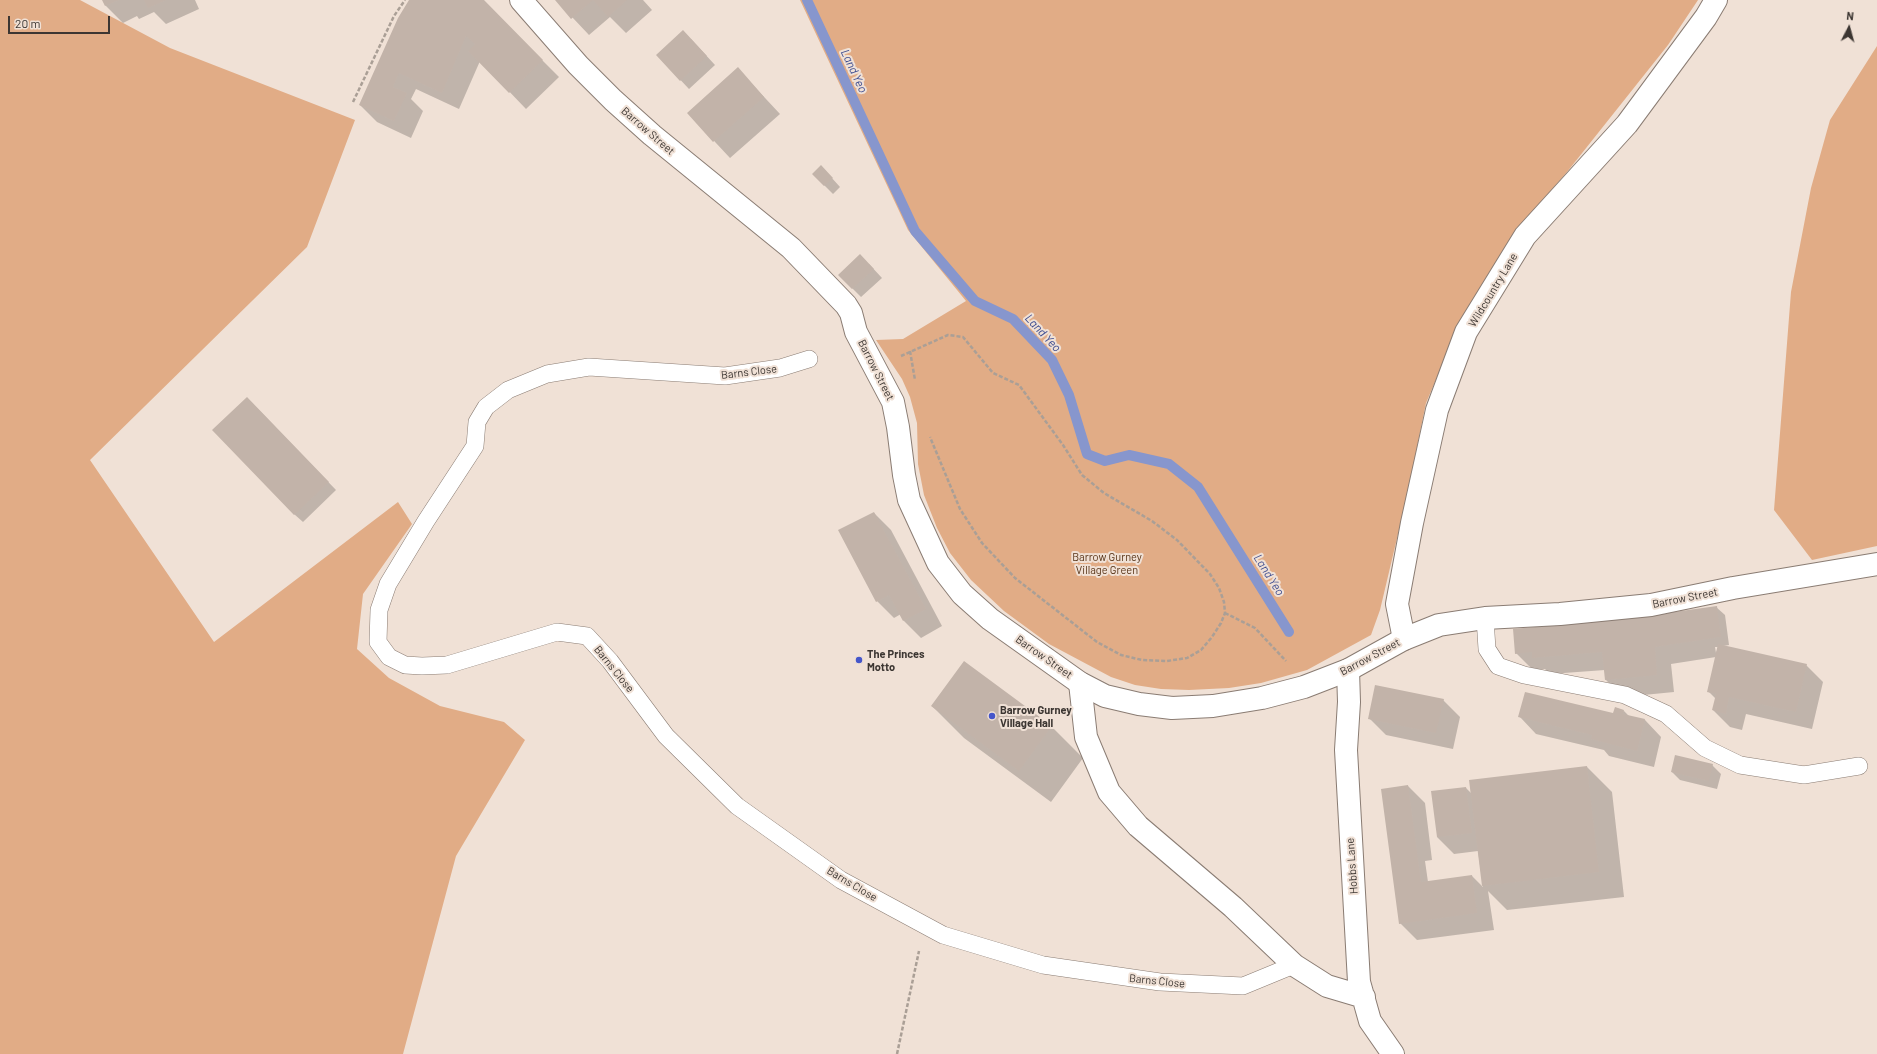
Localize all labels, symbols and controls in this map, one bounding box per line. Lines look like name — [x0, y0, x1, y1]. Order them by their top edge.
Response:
scale bar — [10, 8, 112, 34]
north arrow — [1829, 8, 1869, 48]
text: N — [1846, 9, 1855, 22]
text: 20 m — [15, 16, 41, 30]
water label: Land Yeo — [838, 47, 870, 95]
street label: Barrow Street — [619, 104, 677, 158]
street label: Wildcountry Lane — [1466, 251, 1520, 329]
water label: Land Yeo — [1022, 311, 1064, 355]
street label: Barrow Street — [855, 337, 897, 403]
street label: Barns Close — [720, 362, 778, 382]
park label: Barrow Gurney Village Green — [1072, 550, 1142, 576]
water label: Land Yeo — [1251, 552, 1287, 598]
street label: Barrow Street — [1651, 585, 1719, 611]
street label: Barrow Street — [1013, 633, 1075, 681]
street label: Barrow Street — [1338, 636, 1402, 678]
street label: Barns Close — [591, 643, 637, 695]
place label: The Princes Motto — [867, 647, 924, 673]
marker: The Princes Motto — [854, 655, 864, 665]
place label: Barrow Gurney Village Hall — [1000, 703, 1072, 729]
marker: Barrow Gurney Village Hall — [987, 711, 997, 721]
street label: Hobbs Lane — [1343, 837, 1361, 895]
street label: Barns Close — [825, 864, 879, 904]
street label: Barns Close — [1128, 971, 1186, 991]

